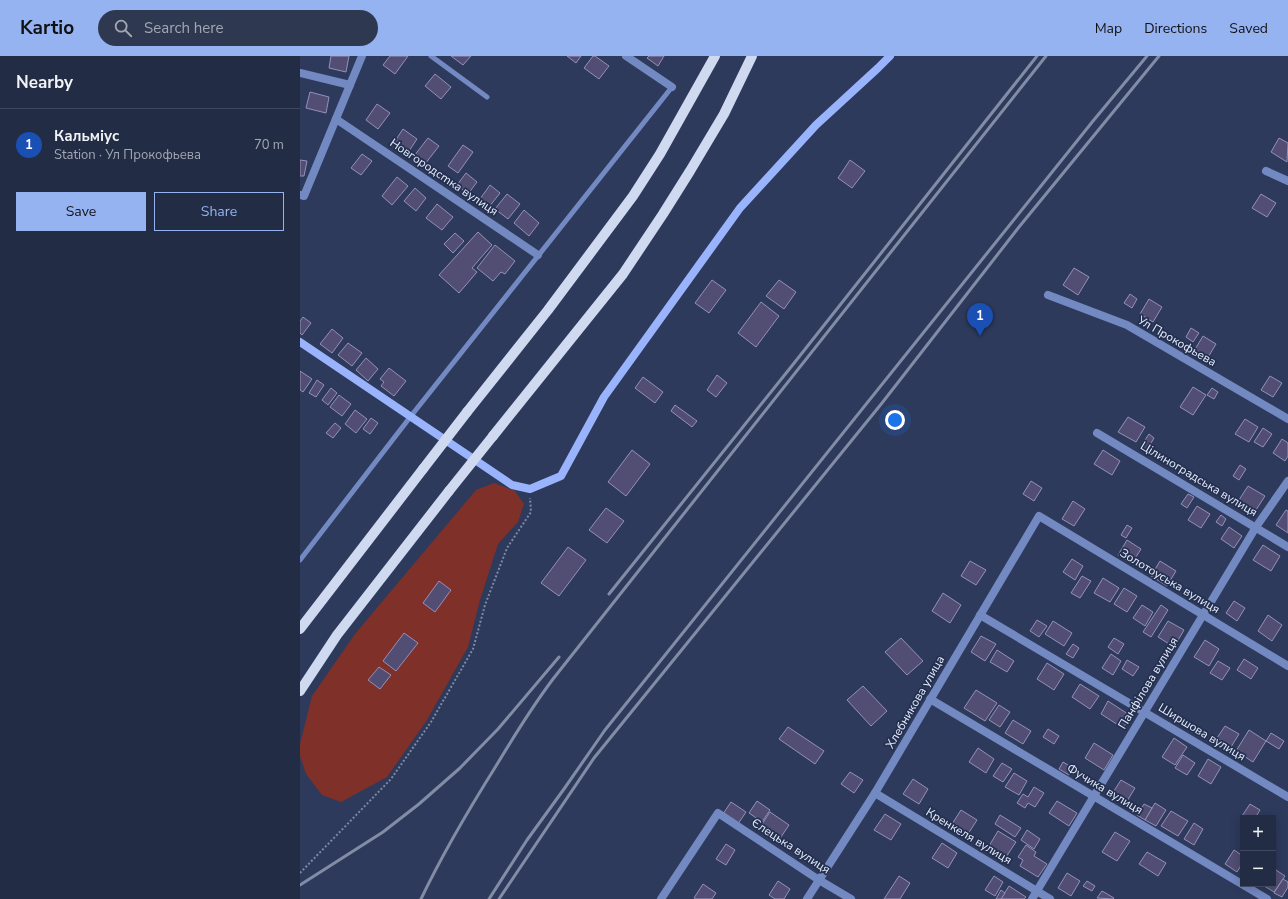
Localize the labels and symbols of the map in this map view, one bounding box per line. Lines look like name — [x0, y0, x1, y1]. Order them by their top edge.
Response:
street label: Новгородсmка вулиця — [387, 135, 501, 219]
pin: 1 — [967, 303, 993, 336]
street label: Ул Прокофьева — [1134, 311, 1219, 370]
your location — [885, 410, 905, 430]
street label: Цілиноградська вулиця — [1137, 438, 1261, 520]
street label: Золотоуська вулиця — [1117, 545, 1223, 617]
street label: Панфілова вулиця — [1114, 634, 1182, 732]
street label: Хлебникова улица — [882, 653, 948, 751]
street label: Ширшова вулиця — [1155, 700, 1249, 764]
street label: Фучика вулиця — [1064, 760, 1146, 818]
street label: Кренкеля вулиця — [923, 804, 1015, 868]
street label: Єлецька вулиця — [748, 815, 834, 877]

